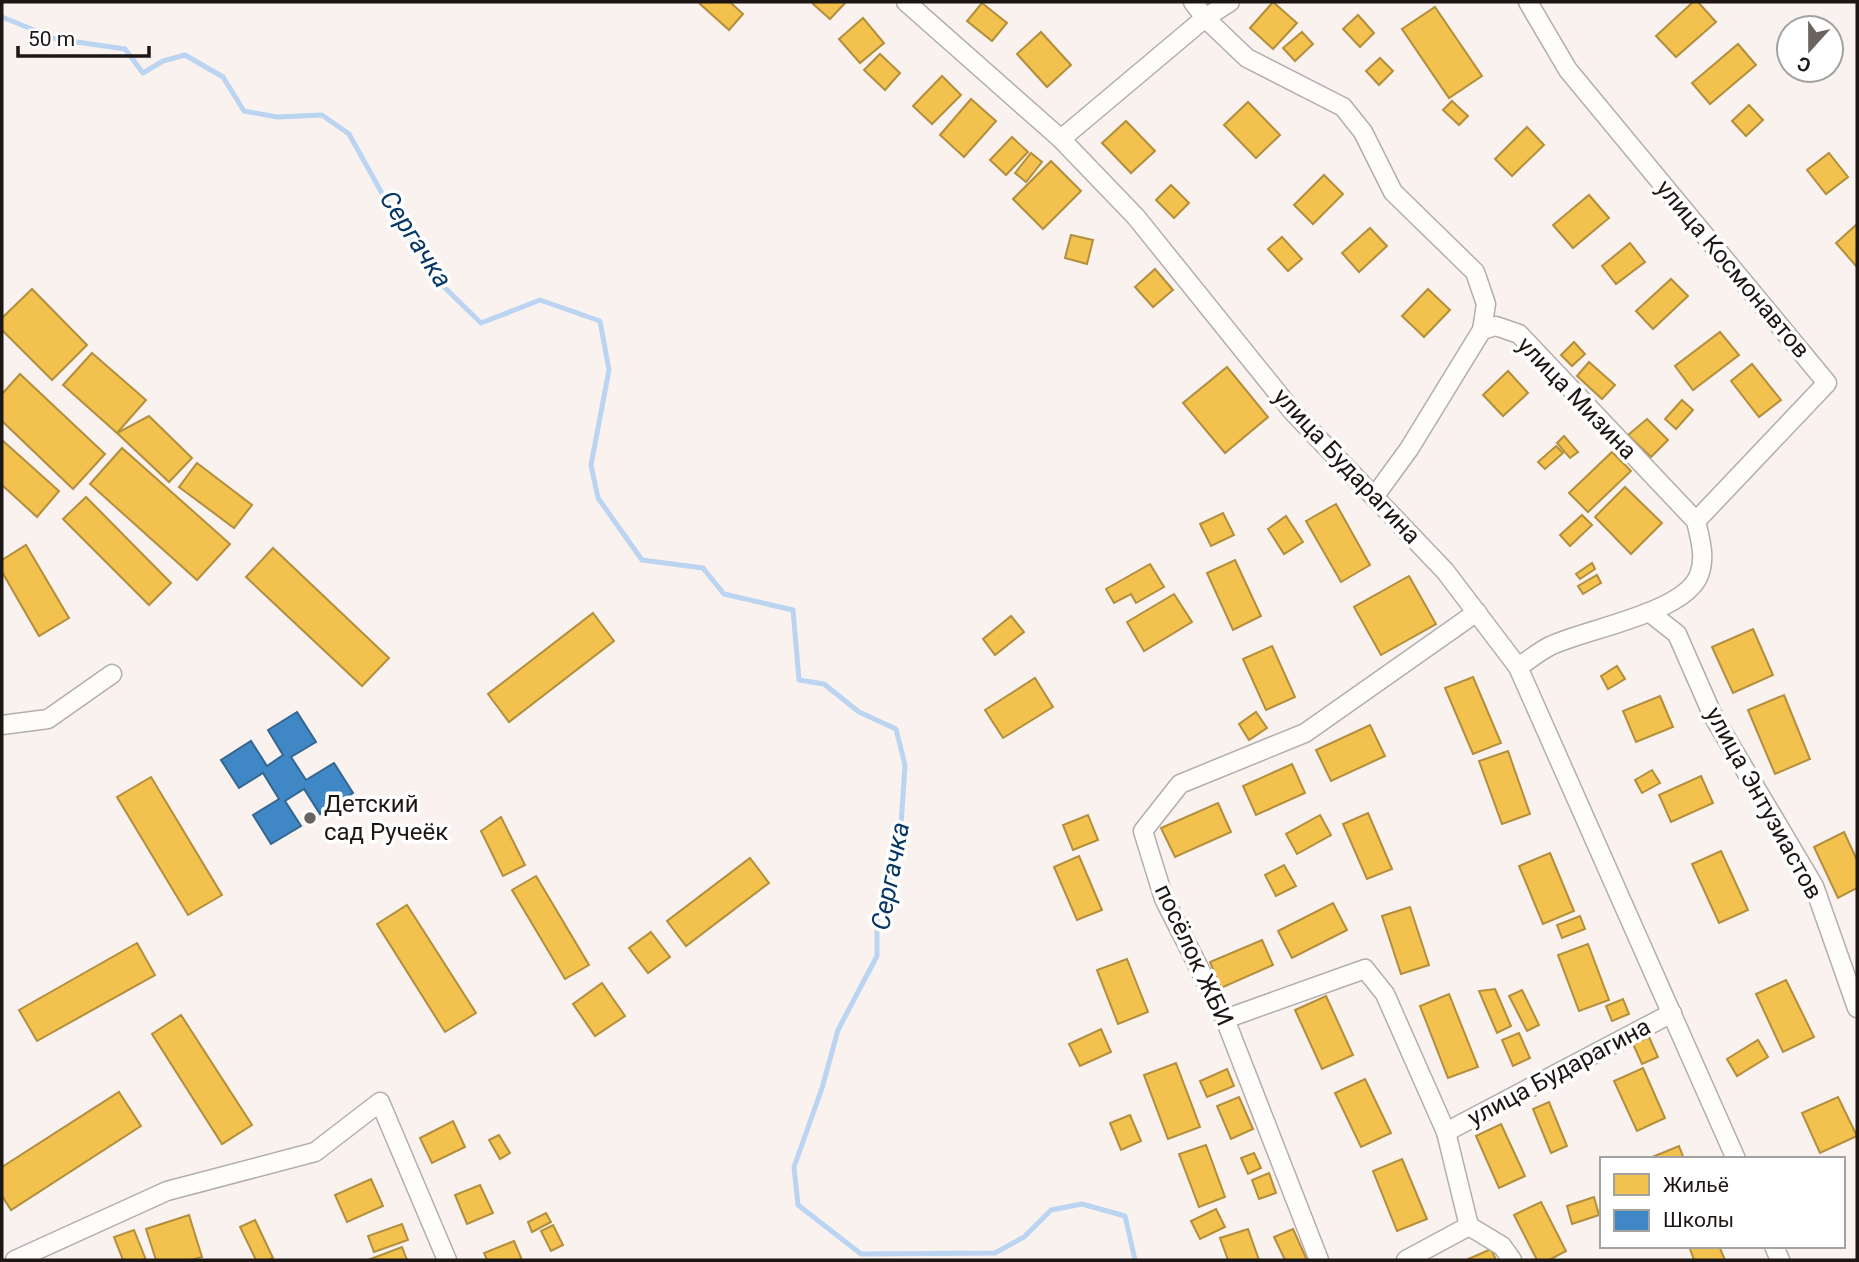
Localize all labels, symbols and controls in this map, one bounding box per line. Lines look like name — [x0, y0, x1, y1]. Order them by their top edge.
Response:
scale bar — [18, 14, 149, 58]
north arrow — [1775, 14, 1845, 84]
text: 50 m — [28, 27, 75, 51]
text: С — [1794, 51, 1814, 77]
street label: улица Космонавтов — [1650, 174, 1816, 364]
water label: Сергачка — [374, 185, 458, 293]
street label: улица Мизина — [1512, 331, 1642, 465]
street label: улица Бударагина — [1268, 382, 1426, 550]
street label: улица Энтузиастов — [1700, 702, 1828, 904]
place label: Детский сад Ручеёк — [324, 790, 448, 846]
marker: Детский сад Ручеёк — [302, 810, 318, 826]
water label: Сергачка — [865, 819, 915, 933]
street label: посёлок ЖБИ — [1149, 880, 1239, 1030]
street label: улица Бударагина — [1463, 1012, 1655, 1132]
legend — [1600, 1157, 1845, 1248]
text: Жильё — [1663, 1173, 1729, 1197]
text: Школы — [1663, 1208, 1734, 1232]

